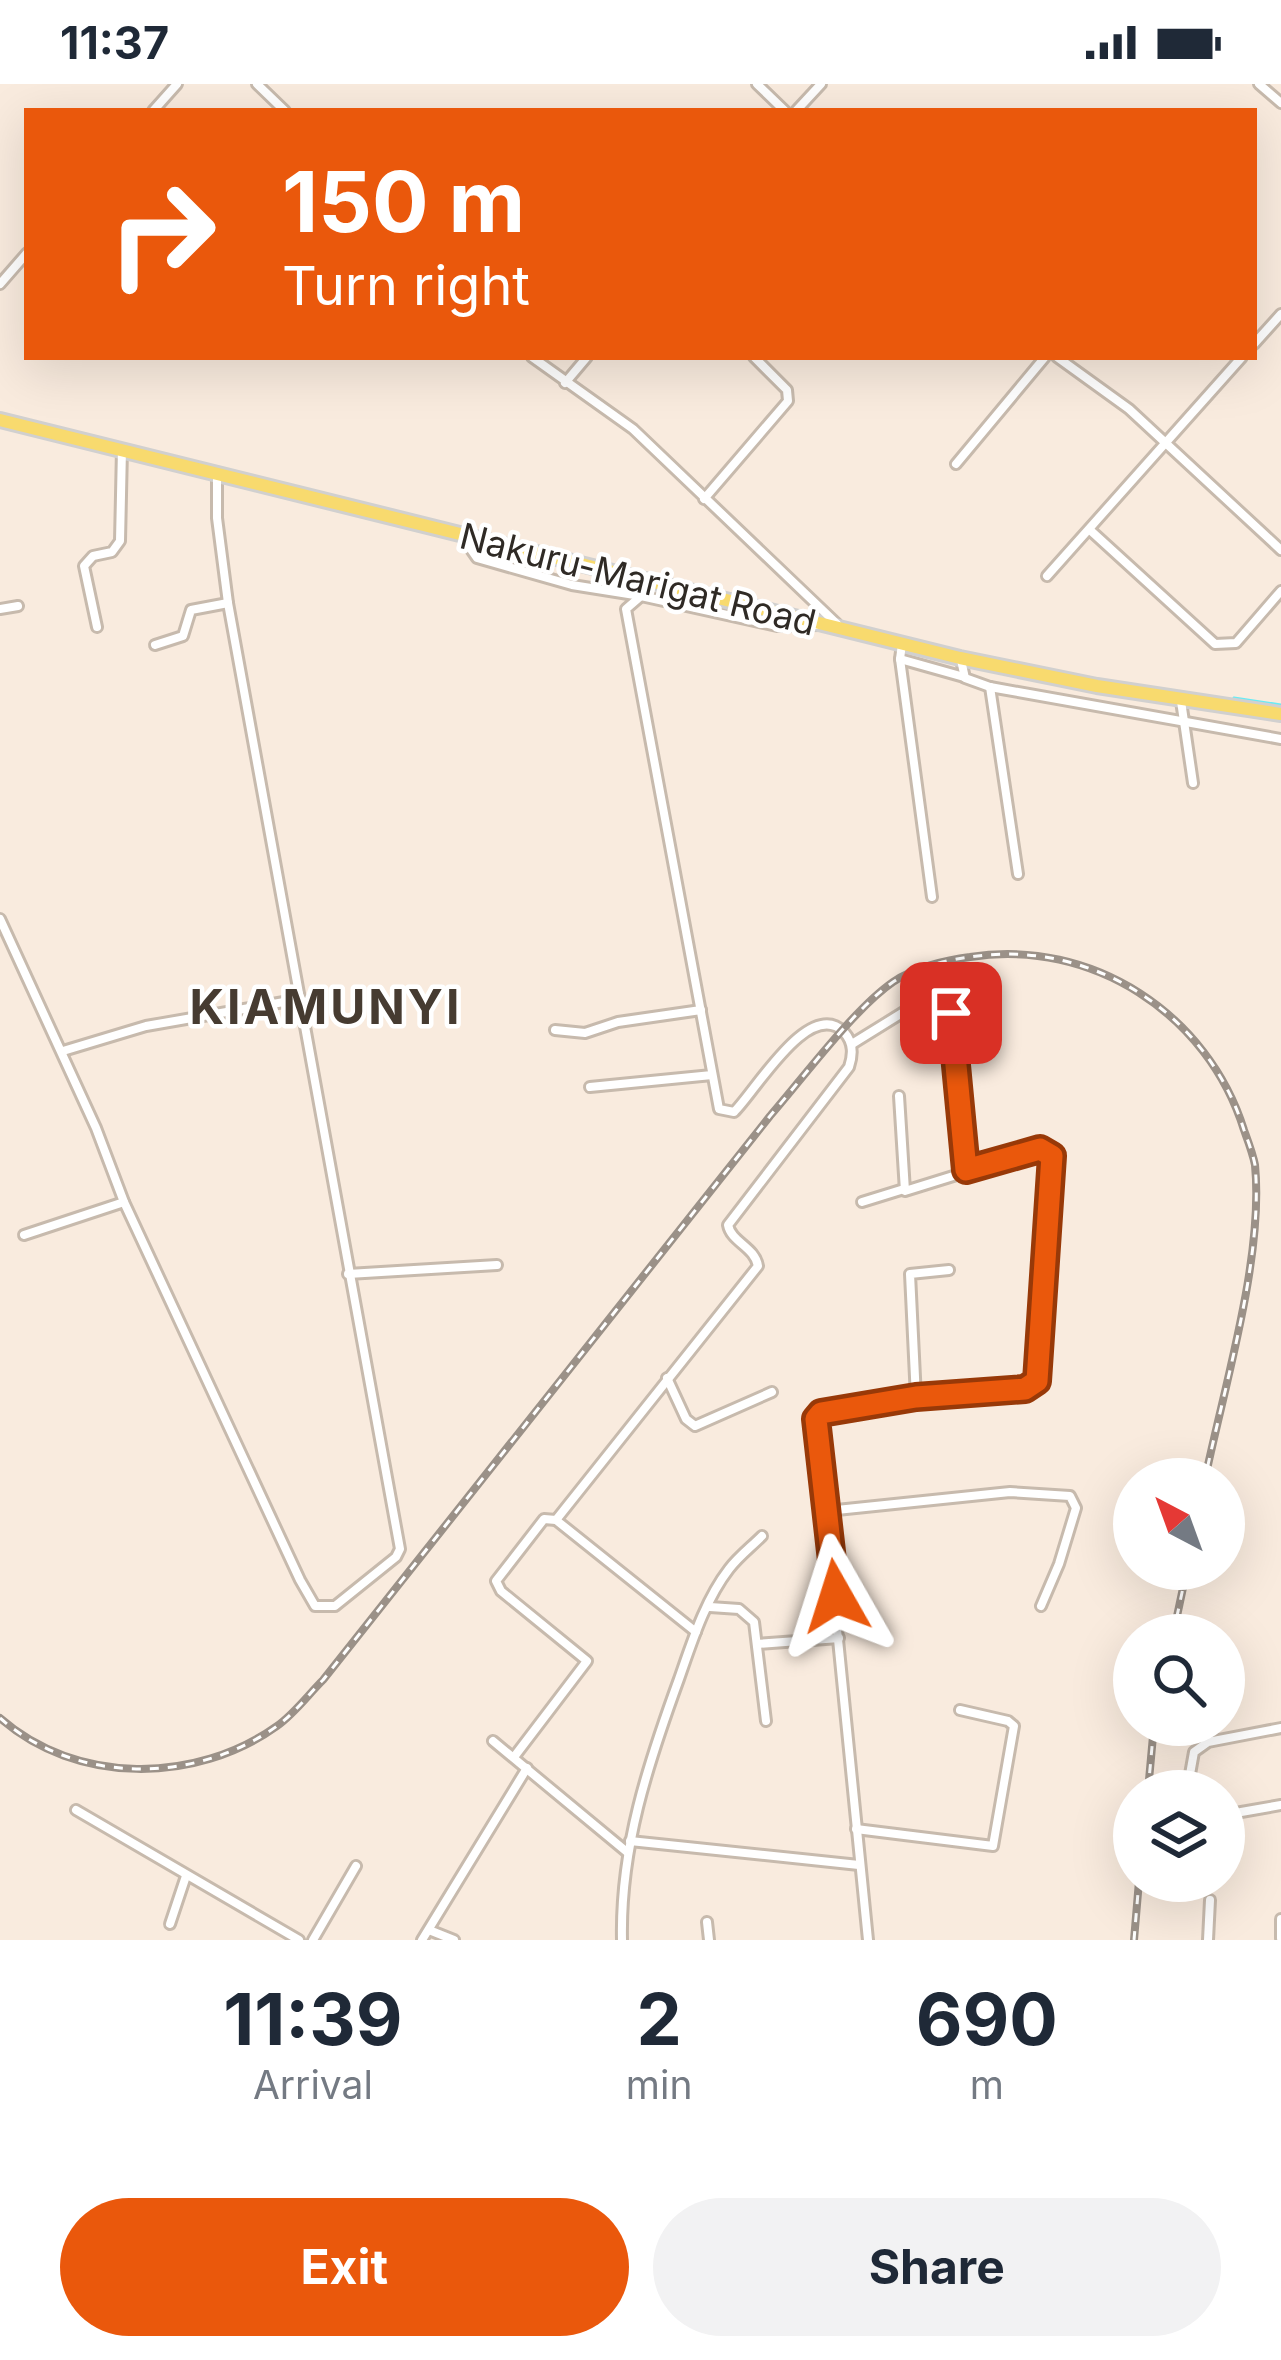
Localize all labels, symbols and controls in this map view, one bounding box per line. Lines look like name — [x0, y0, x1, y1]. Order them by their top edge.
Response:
text: 11:37 — [60, 15, 169, 70]
text: 150 m — [282, 151, 525, 252]
icon: right — [84, 156, 240, 312]
text: Turn right — [282, 253, 530, 318]
street label: Nakuru-Marigat Road — [456, 514, 820, 644]
pin — [900, 962, 1002, 1064]
district label: KIAMUNYI — [190, 977, 462, 1036]
icon: arrive — [918, 980, 984, 1046]
north arrow — [1113, 1458, 1245, 1590]
map controls — [1113, 1458, 1245, 1902]
position arrow — [773, 1533, 899, 1659]
button: search — [1113, 1614, 1245, 1746]
button: layers — [1113, 1770, 1245, 1902]
text: 11:39 — [223, 1975, 403, 2062]
text: 2 — [636, 1975, 682, 2062]
text: 690 — [916, 1975, 1058, 2062]
text: Arrival — [253, 2061, 373, 2108]
text: min — [626, 2061, 692, 2108]
text: m — [970, 2061, 1004, 2108]
button: Exit — [60, 2198, 629, 2336]
button: Share — [653, 2198, 1221, 2336]

